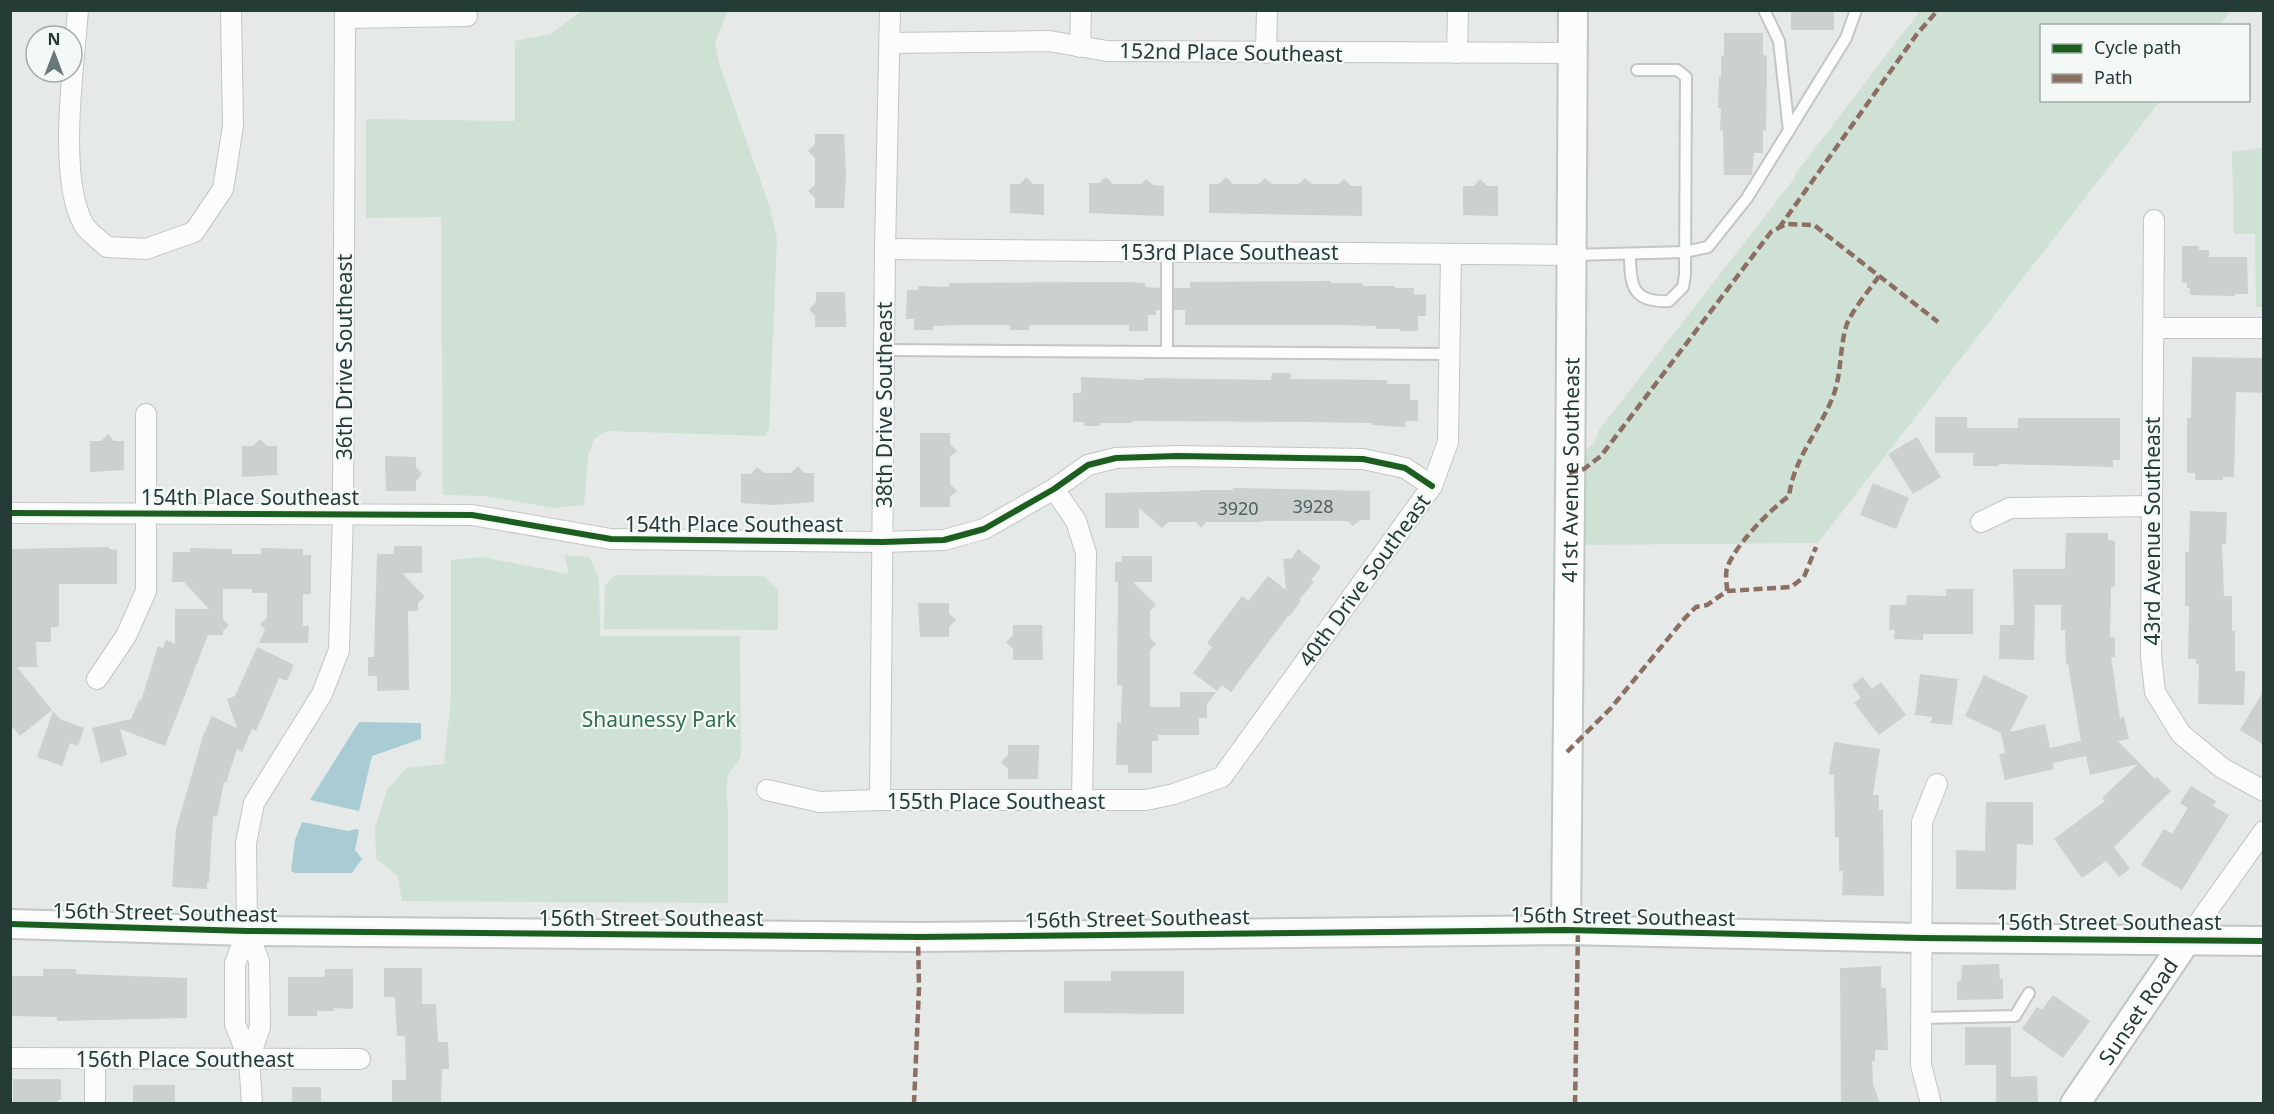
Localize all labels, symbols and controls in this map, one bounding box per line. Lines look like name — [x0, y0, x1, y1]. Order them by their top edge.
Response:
north arrow — [24, 24, 84, 84]
legend — [2040, 24, 2250, 102]
text: N — [47, 28, 61, 50]
text: Cycle path — [2094, 35, 2181, 59]
street label: 152nd Place Southeast — [1119, 36, 1343, 68]
text: Path — [2094, 65, 2133, 89]
street label: 153rd Place Southeast — [1120, 238, 1339, 266]
street label: 36th Drive Southeast — [330, 253, 358, 460]
street label: 38th Drive Southeast — [870, 301, 898, 508]
street label: 41st Avenue Southeast — [1555, 357, 1585, 583]
street label: 43rd Avenue Southeast — [2138, 416, 2166, 645]
street label: 154th Place Southeast — [141, 483, 360, 511]
street label: 40th Drive Southeast — [1292, 488, 1436, 672]
house number: 3928 — [1292, 494, 1334, 518]
house number: 3920 — [1217, 496, 1259, 520]
street label: 154th Place Southeast — [625, 510, 844, 538]
park label: Shaunessy Park — [582, 705, 737, 733]
street label: 155th Place Southeast — [887, 787, 1106, 815]
street label: 156th Street Southeast — [52, 896, 278, 928]
street label: 156th Street Southeast — [1510, 900, 1736, 932]
street label: 156th Street Southeast — [1024, 902, 1250, 934]
street label: 156th Street Southeast — [538, 904, 764, 932]
street label: 156th Street Southeast — [1996, 908, 2222, 936]
street label: Sunset Road — [2092, 953, 2184, 1070]
street label: 156th Place Southeast — [76, 1045, 295, 1073]

